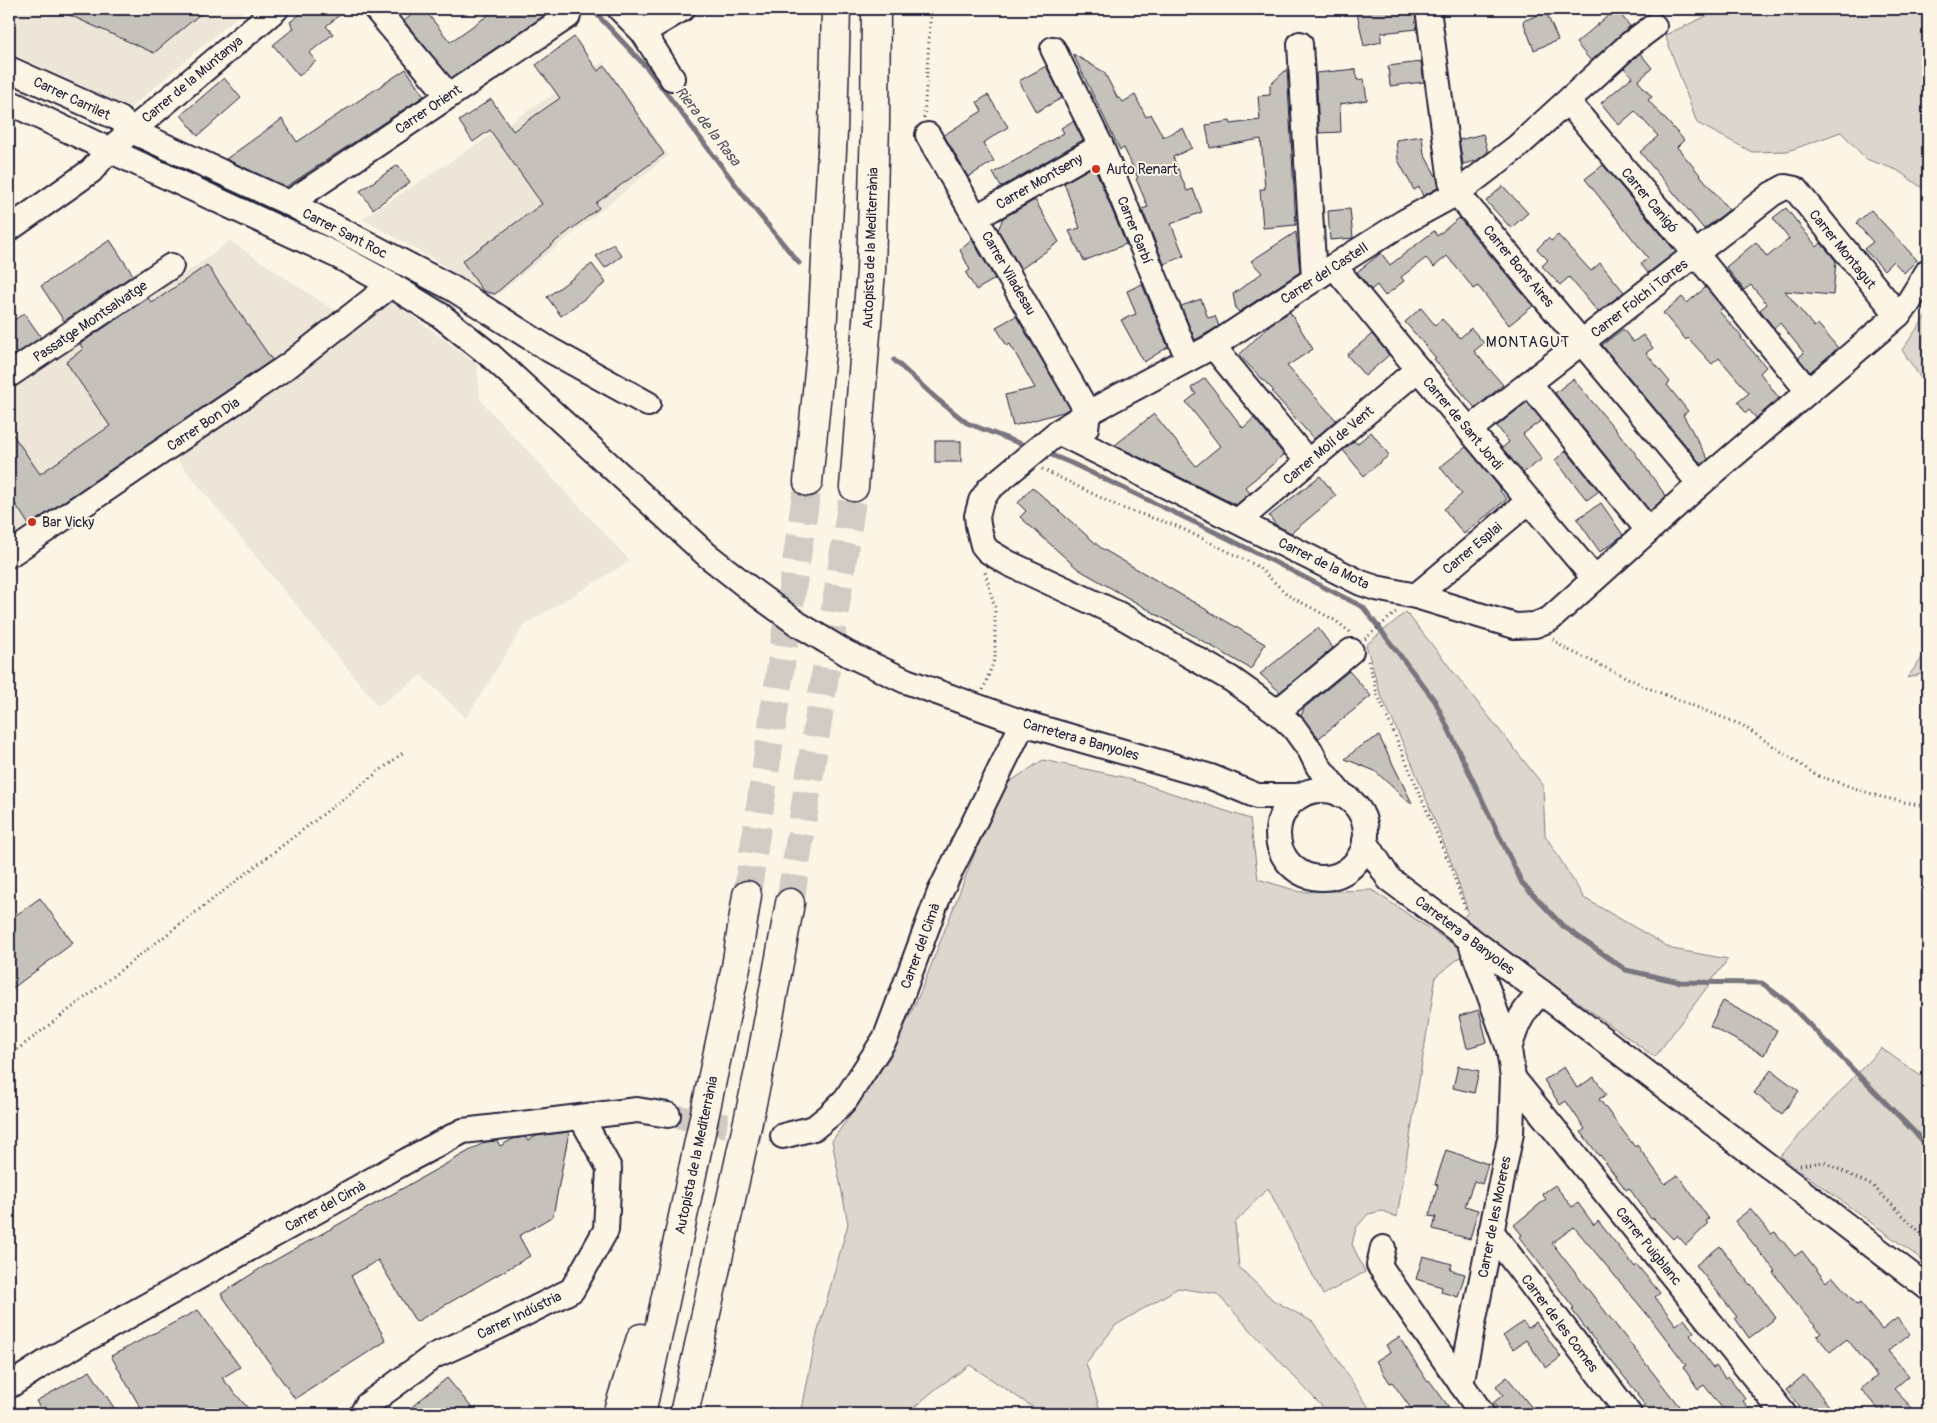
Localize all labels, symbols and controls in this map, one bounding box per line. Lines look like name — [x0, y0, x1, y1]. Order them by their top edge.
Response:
street label: Carrer de la Muntanya — [138, 32, 246, 127]
street label: Carrer Carrilet — [30, 73, 113, 124]
street label: Carrer Orient — [392, 81, 465, 138]
water label: Riera de la Rasa — [671, 83, 745, 171]
street label: Carrer Montseny — [993, 150, 1086, 213]
place label: Auto Renart — [1106, 161, 1178, 178]
marker: Auto Renart — [1090, 163, 1102, 175]
street label: Carrer Canigó — [1618, 164, 1682, 237]
street label: Autopista de la Mediterrània — [859, 167, 882, 329]
street label: Carrer Garbí — [1113, 194, 1156, 267]
street label: Carrer Sant Roc — [299, 205, 390, 262]
street label: Carrer Montagut — [1806, 206, 1880, 293]
street label: Carrer Bons Aires — [1479, 222, 1558, 311]
street label: Carrer Viladesau — [978, 228, 1039, 318]
street label: Carrer del Castell — [1277, 239, 1371, 308]
street label: Carrer Folch i Torres — [1588, 255, 1692, 341]
street label: Passatge Montsalvatge — [30, 277, 151, 366]
district label: MONTAGUT — [1486, 333, 1570, 352]
street label: Carrer de Sant Jordi — [1419, 374, 1507, 474]
street label: Carrer Bon Dia — [164, 394, 243, 455]
street label: Carrer Molí de Vent — [1280, 402, 1377, 488]
place label: Bar Vicky — [42, 514, 94, 531]
marker: Bar Vicky — [26, 516, 38, 528]
street label: Carrer Esplai — [1439, 518, 1506, 578]
street label: Carrer de la Mota — [1275, 534, 1372, 593]
street label: Carretera a Banyoles — [1021, 715, 1142, 764]
street label: Carretera a Banyoles — [1412, 892, 1518, 979]
street label: Carrer del Cimà — [897, 901, 944, 991]
street label: Autopista de la Mediterrània — [671, 1074, 722, 1236]
street label: Carrer de les Moreres — [1474, 1154, 1515, 1279]
street label: Carrer del Cimà — [282, 1177, 369, 1236]
street label: Carrer Puigblanc — [1612, 1204, 1685, 1289]
street label: Carrer de les Comes — [1517, 1271, 1602, 1376]
street label: Carrer Indústria — [474, 1288, 564, 1343]

